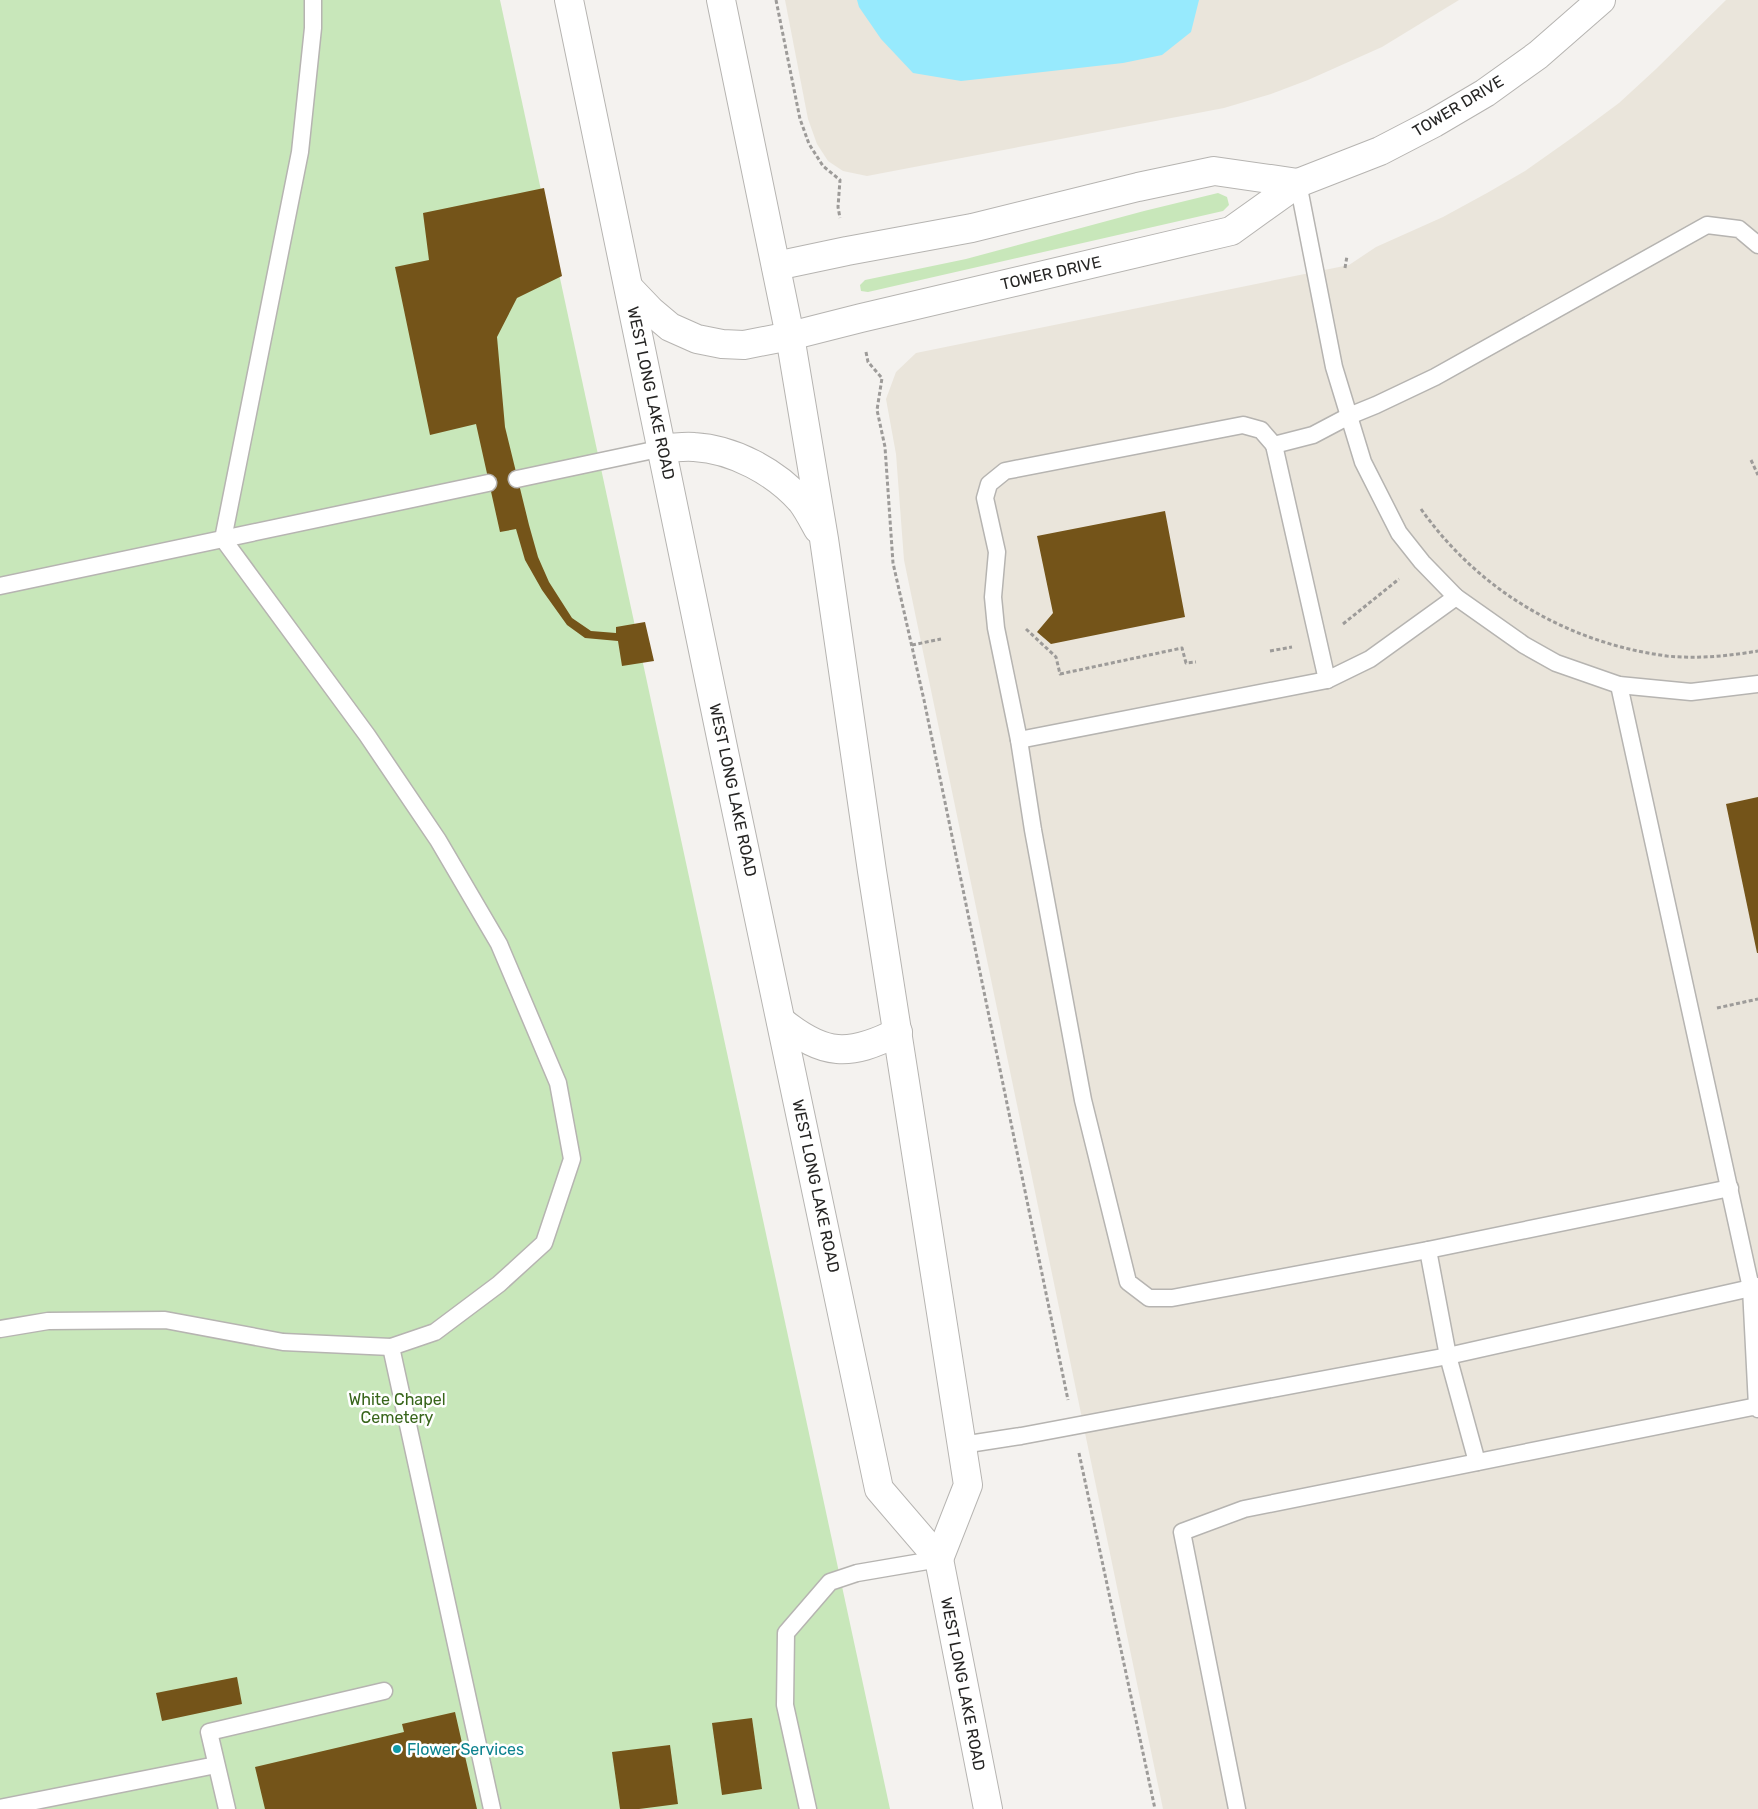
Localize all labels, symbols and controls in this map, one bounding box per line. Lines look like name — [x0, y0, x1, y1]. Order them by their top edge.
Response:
street label: TOWER DRIVE — [1409, 71, 1507, 141]
street label: TOWER DRIVE — [999, 252, 1103, 294]
street label: WEST LONG LAKE ROAD — [623, 305, 679, 481]
street label: WEST LONG LAKE ROAD — [705, 702, 761, 878]
street label: WEST LONG LAKE ROAD — [788, 1098, 844, 1274]
park label: White Chapel Cemetery — [348, 1390, 446, 1427]
street label: WEST LONG LAKE ROAD — [937, 1596, 989, 1772]
place label: Flower Services — [407, 1740, 524, 1759]
marker: Flower Services — [391, 1743, 403, 1755]

